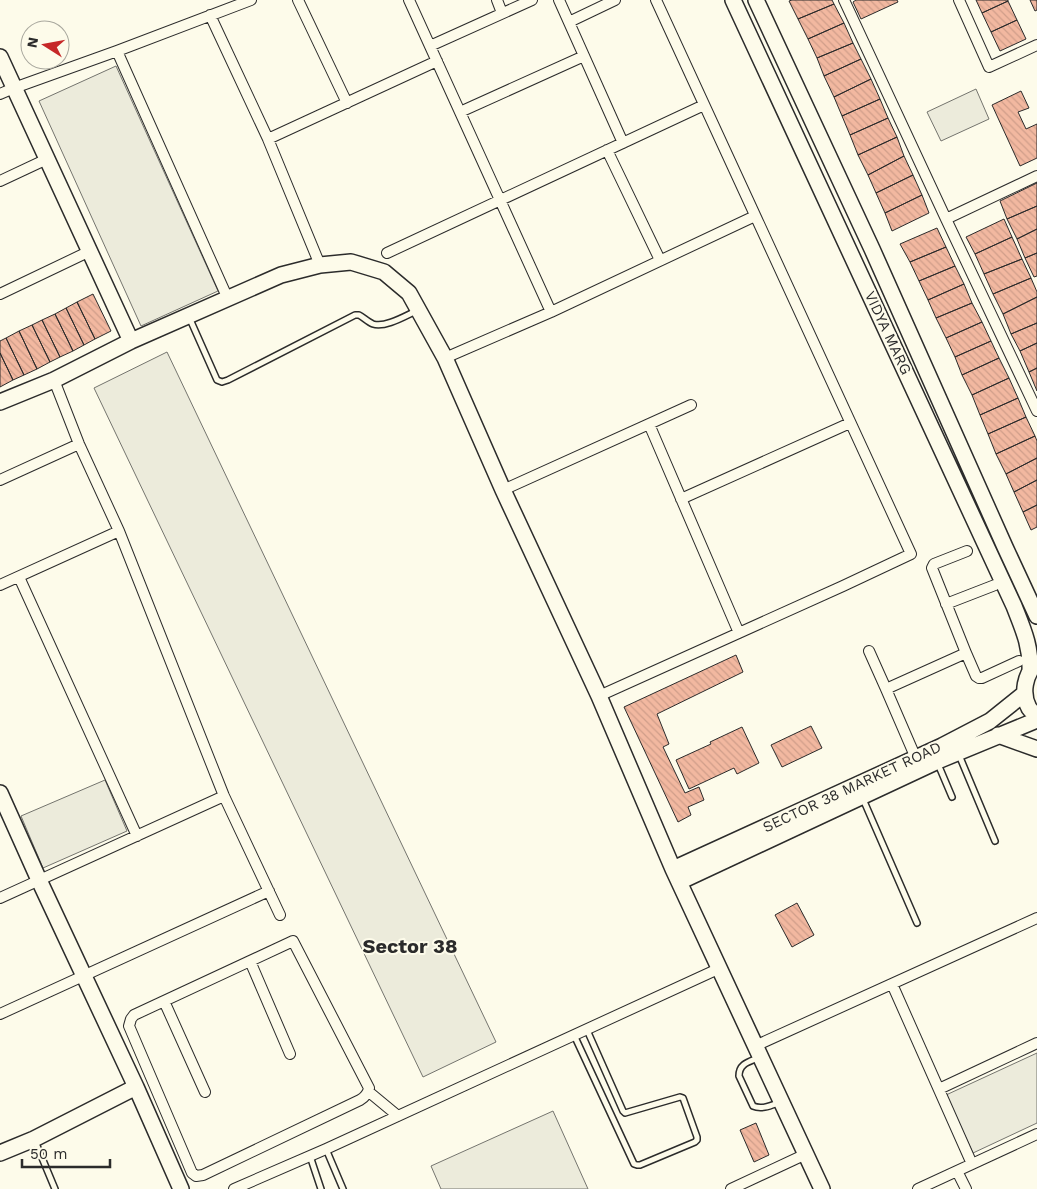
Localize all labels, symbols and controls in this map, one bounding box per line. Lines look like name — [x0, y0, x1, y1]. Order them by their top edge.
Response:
north arrow — [20, 20, 70, 70]
text: N — [23, 36, 41, 49]
street label: VIDYA MARG — [861, 288, 915, 378]
street label: SECTOR 38 MARKET ROAD — [760, 738, 944, 836]
district label: Sector 38 — [363, 934, 457, 958]
scale bar — [22, 1136, 110, 1168]
text: 50 m — [30, 1145, 67, 1163]

